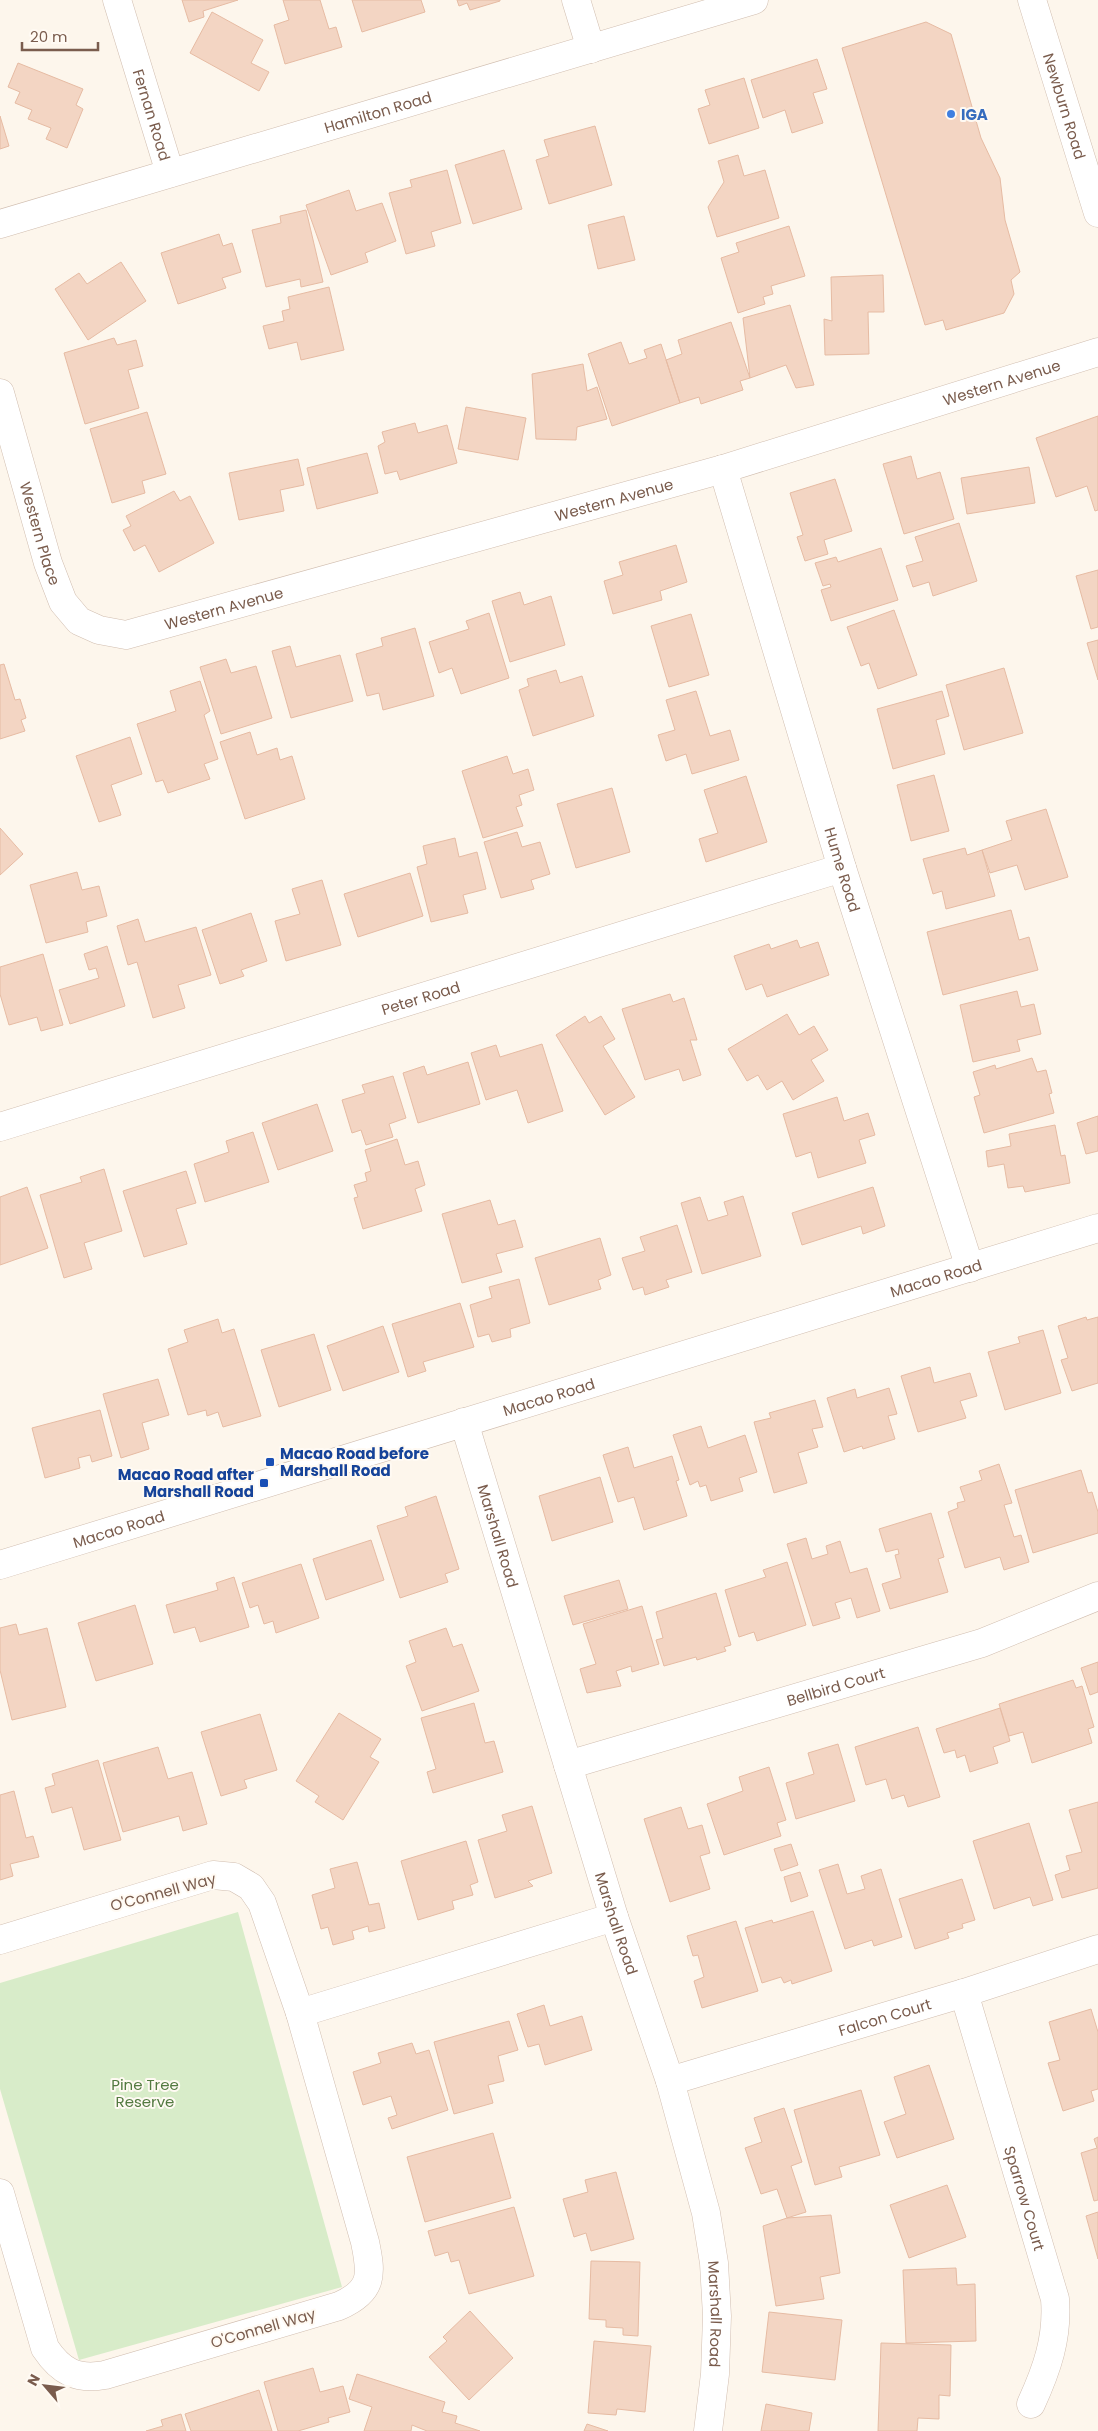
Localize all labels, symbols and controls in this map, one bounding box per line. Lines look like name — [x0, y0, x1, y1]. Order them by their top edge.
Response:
scale bar — [22, 20, 99, 52]
text: 20 m — [30, 26, 68, 47]
street label: Newburn Road — [1039, 50, 1091, 162]
street label: Fernan Road — [128, 66, 176, 163]
street label: Hamilton Road — [321, 86, 434, 138]
place label: IGA — [961, 104, 988, 125]
marker: IGA — [945, 108, 957, 120]
street label: Western Avenue — [940, 354, 1063, 410]
street label: Western Avenue — [552, 473, 676, 526]
street label: Western Place — [15, 479, 66, 588]
street label: Western Avenue — [162, 581, 285, 634]
street label: Hume Road — [820, 824, 866, 915]
street label: Peter Road — [379, 976, 463, 1020]
street label: Macao Road — [887, 1254, 984, 1302]
street label: Macao Road — [500, 1373, 597, 1421]
place label: Macao Road before Marshall Road — [280, 1443, 429, 1481]
marker: Macao Road before Marshall Road — [264, 1456, 276, 1468]
place label: Macao Road after Marshall Road — [118, 1464, 255, 1502]
marker: Macao Road after Marshall Road — [258, 1477, 270, 1489]
street label: Marshall Road — [473, 1482, 524, 1590]
street label: Macao Road — [70, 1505, 167, 1553]
street label: Bellbird Court — [784, 1662, 887, 1711]
street label: O'Connell Way — [108, 1868, 219, 1916]
street label: Marshall Road — [590, 1869, 643, 1977]
street label: Falcon Court — [836, 1993, 933, 2041]
park label: Pine Tree Reserve — [111, 2074, 179, 2112]
street label: Sparrow Court — [1000, 2143, 1050, 2253]
street label: Marshall Road — [703, 2260, 728, 2368]
street label: O'Connell Way — [208, 2303, 319, 2353]
north arrow — [20, 2361, 70, 2411]
text: N — [22, 2371, 45, 2389]

